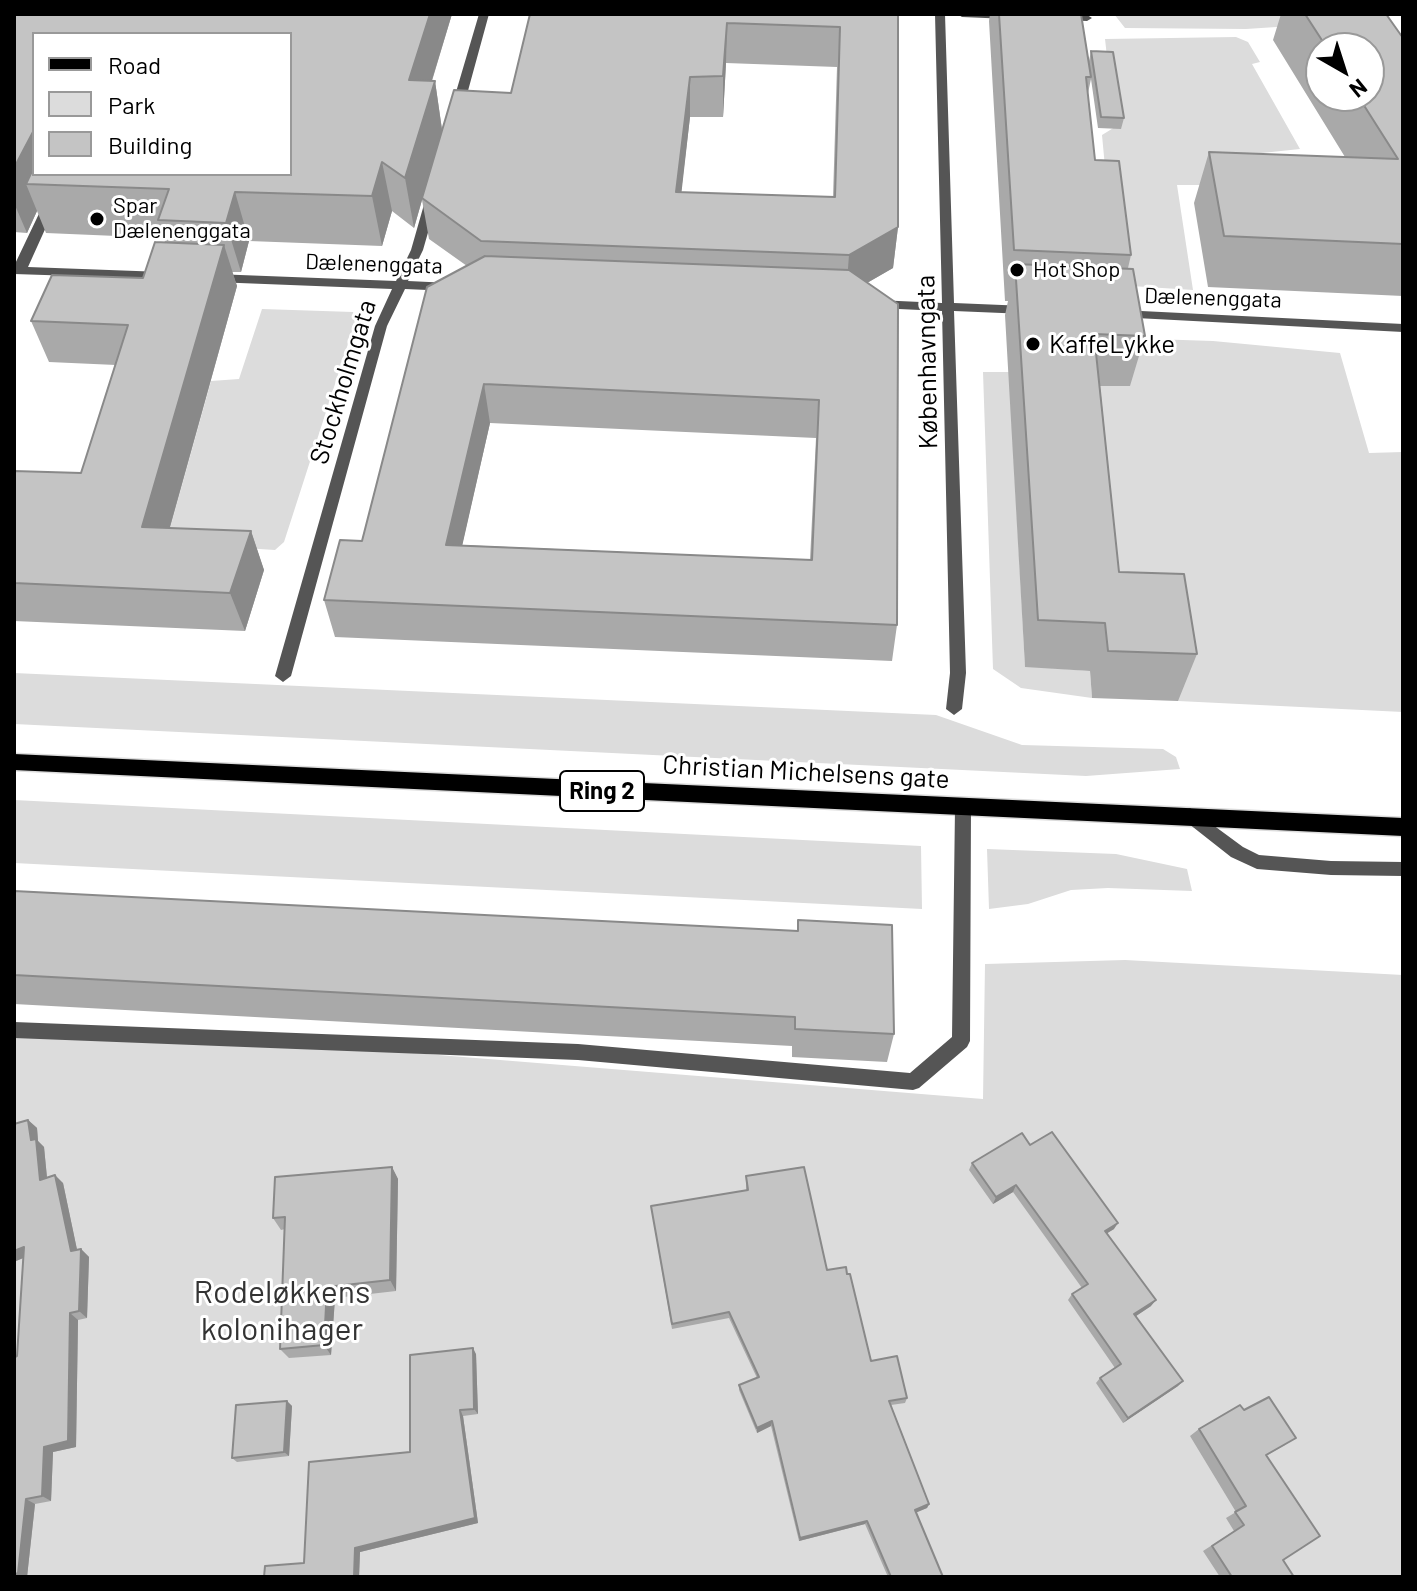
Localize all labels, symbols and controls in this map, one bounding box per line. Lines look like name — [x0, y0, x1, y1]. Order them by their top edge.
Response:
legend — [32, 32, 292, 176]
north arrow — [1305, 32, 1385, 112]
text: Road — [108, 50, 161, 79]
text: N — [1345, 74, 1373, 104]
text: Park — [108, 90, 155, 119]
text: Building — [108, 130, 192, 159]
place label: Spar Dælenenggata — [113, 193, 251, 244]
marker: Spar Dælenenggata — [88, 210, 106, 228]
street label: Dælenenggata — [305, 248, 443, 280]
place label: Hot Shop — [1033, 257, 1120, 283]
marker: Hot Shop — [1008, 261, 1026, 279]
street label: Københavngata — [910, 275, 944, 449]
street label: Dælenenggata — [1144, 282, 1282, 314]
street label: Stockholmgata — [303, 296, 383, 468]
place label: KaffeLykke — [1049, 328, 1175, 360]
marker: KaffeLykke — [1024, 335, 1042, 353]
street label: Christian Michelsens gate — [662, 749, 950, 795]
road number: Ring 2 — [560, 771, 644, 811]
park label: Rodeløkkens kolonihager — [194, 1273, 370, 1348]

